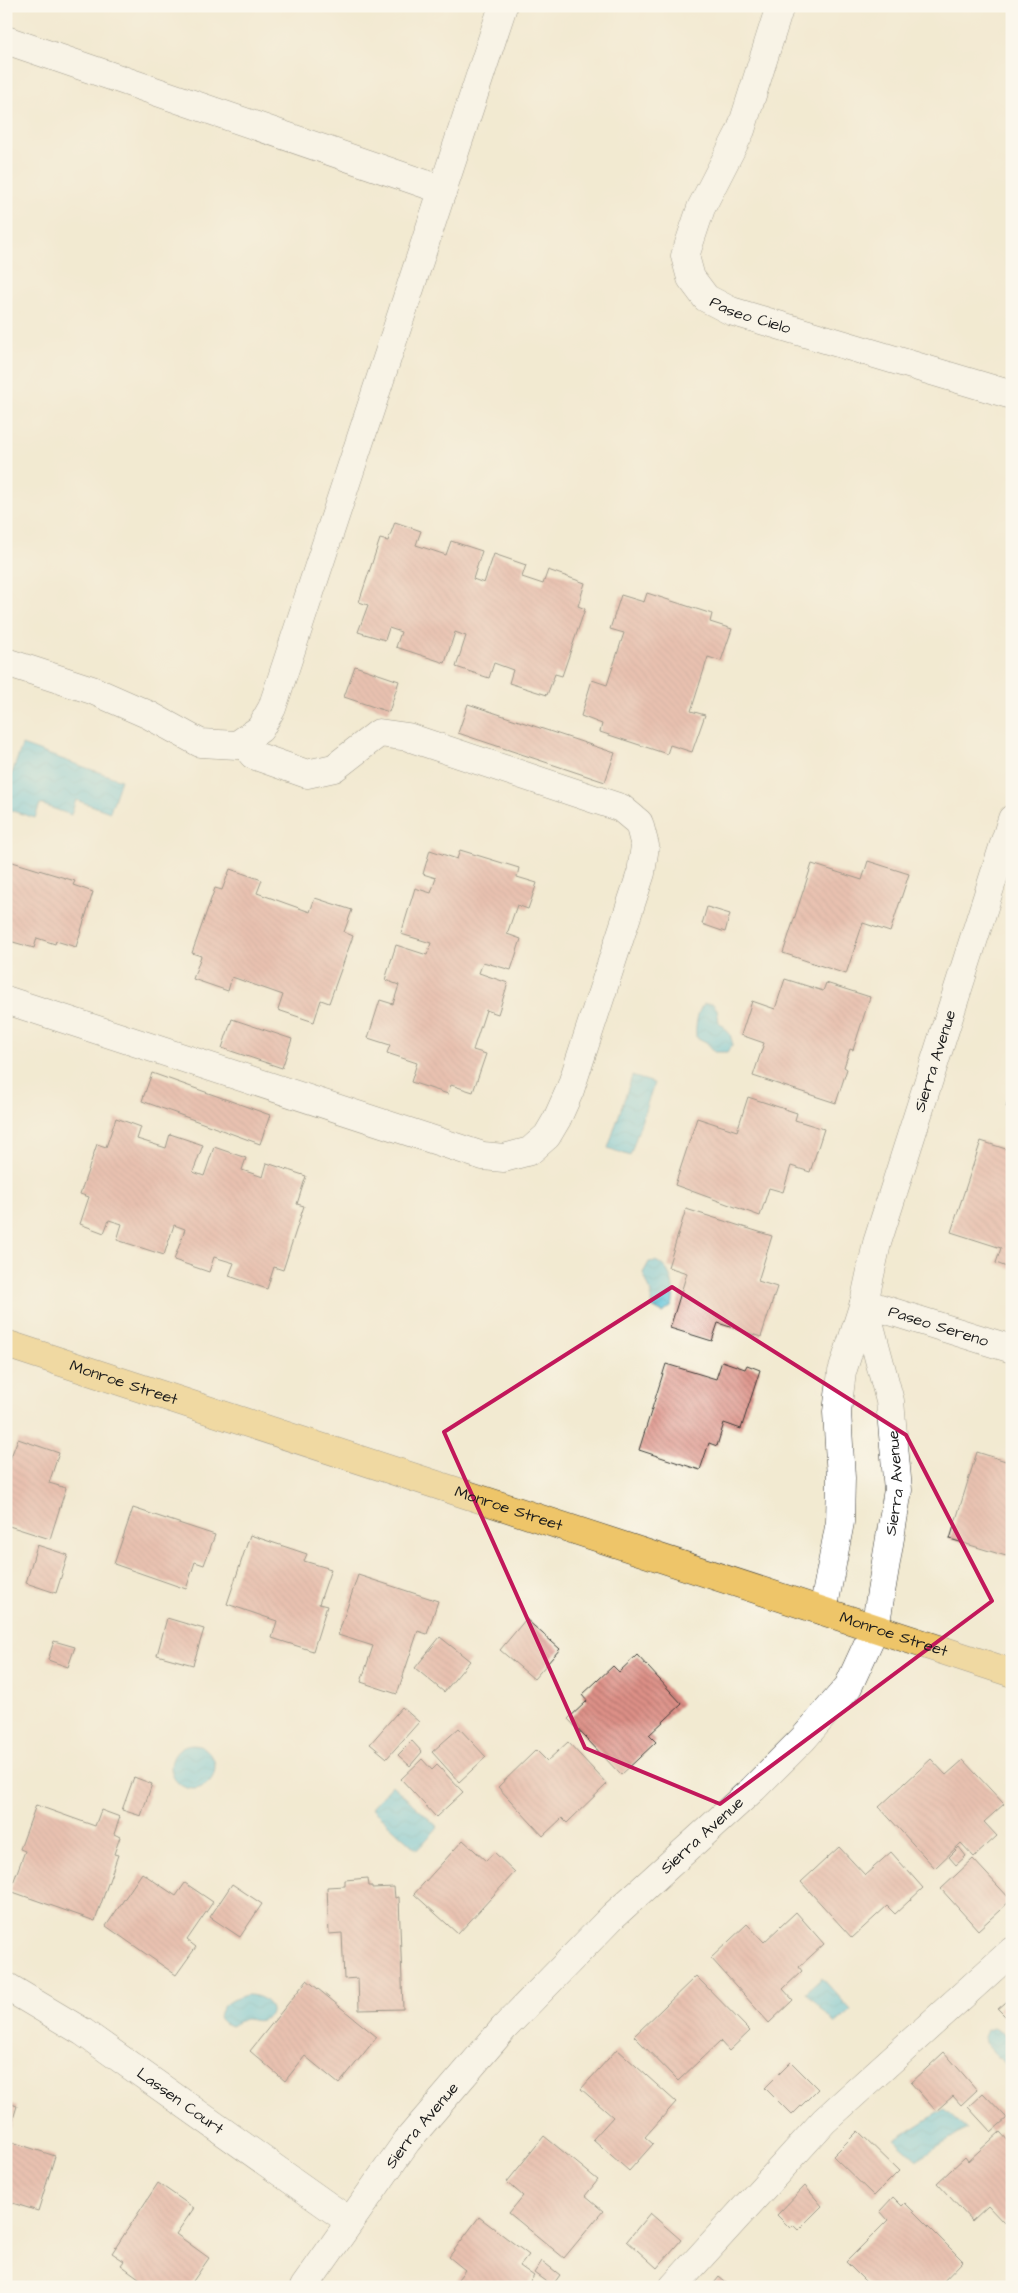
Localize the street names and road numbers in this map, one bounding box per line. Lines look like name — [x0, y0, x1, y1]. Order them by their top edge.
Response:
street label: Paseo Cielo — [706, 291, 794, 339]
street label: Sierra Avenue — [908, 1007, 962, 1114]
street label: Paseo Sereno — [886, 1300, 991, 1352]
street label: Monroe Street — [67, 1355, 181, 1411]
street label: Sierra Avenue — [880, 1429, 909, 1537]
street label: Monroe Street — [452, 1480, 566, 1537]
street label: Monroe Street — [837, 1606, 951, 1662]
street label: Sierra Avenue — [655, 1791, 749, 1879]
street label: Lassen Court — [132, 2063, 229, 2140]
street label: Sierra Avenue — [380, 2077, 464, 2173]

